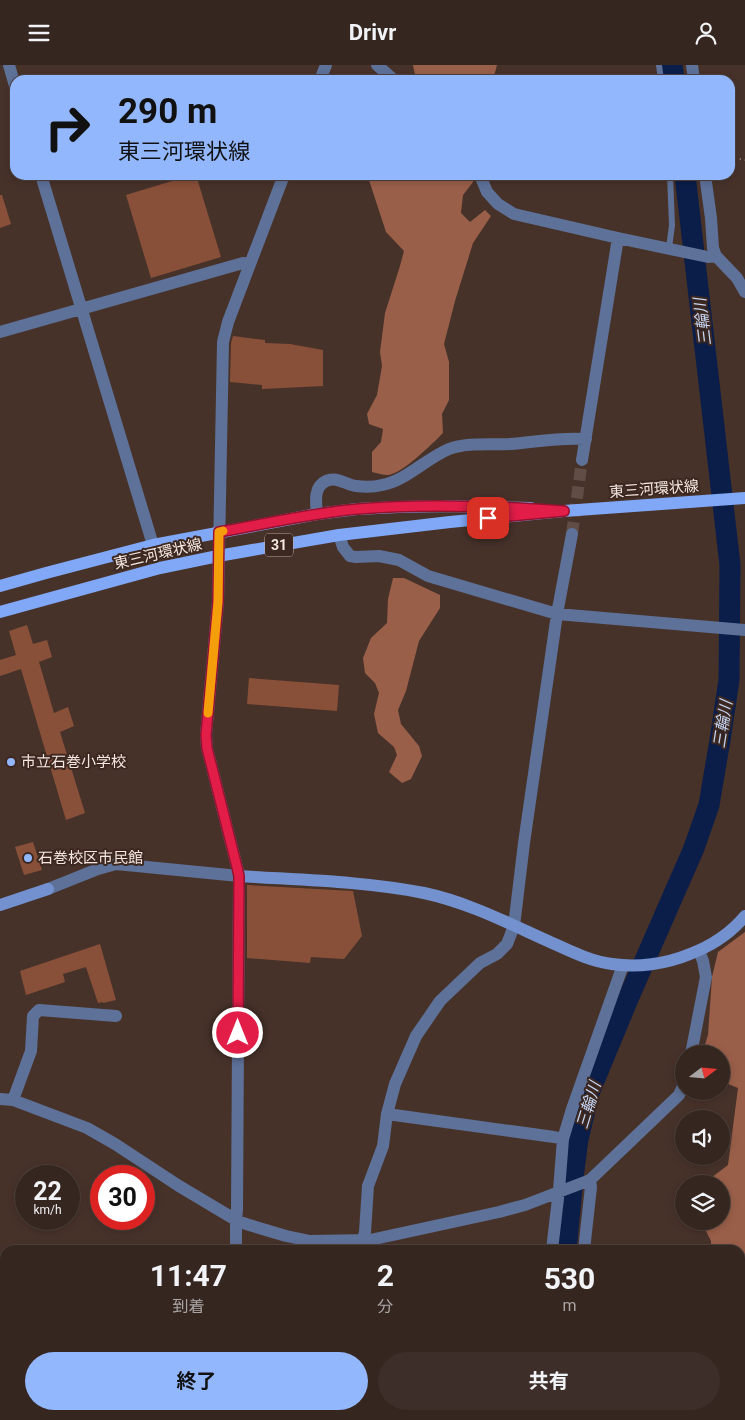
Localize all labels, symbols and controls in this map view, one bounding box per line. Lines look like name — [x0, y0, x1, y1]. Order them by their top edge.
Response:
icon: menu — [25, 19, 53, 47]
icon: person — [692, 19, 720, 47]
text: Drivr — [349, 20, 396, 45]
text: 290 m — [118, 91, 217, 132]
icon: right — [35, 95, 100, 160]
text: 東三河環状線 — [118, 139, 250, 164]
water label: 三輪川 — [690, 295, 715, 347]
street label: 東三河環状線 — [608, 477, 700, 501]
pin — [467, 497, 509, 539]
icon: arrive — [474, 504, 502, 532]
road number: 31 — [265, 533, 293, 557]
street label: 東三河環状線 — [112, 535, 204, 573]
water label: 三輪川 — [709, 697, 736, 749]
place label: 市立石巻小学校 — [21, 753, 126, 771]
marker: 市立石巻小学校 — [5, 756, 17, 768]
place label: 石巻校区市民館 — [38, 849, 143, 867]
marker: 石巻校区市民館 — [22, 852, 34, 864]
position arrow — [211, 1006, 263, 1058]
north arrow — [675, 1045, 730, 1100]
map controls — [675, 1045, 730, 1230]
water label: 三輪川 — [572, 1078, 605, 1131]
button: sound — [675, 1110, 730, 1165]
speed limit sign: 30 — [90, 1165, 155, 1230]
button: layers — [675, 1175, 730, 1230]
text: 22 — [33, 1177, 62, 1206]
text: km/h — [33, 1203, 62, 1217]
text: 11:47 — [150, 1258, 227, 1293]
text: 2 — [377, 1258, 394, 1293]
text: 530 — [544, 1261, 595, 1296]
text: m — [562, 1296, 576, 1315]
text: 到着 — [172, 1297, 204, 1316]
text: 分 — [377, 1297, 393, 1316]
button: 終了 — [25, 1352, 368, 1410]
button: 共有 — [378, 1352, 720, 1410]

